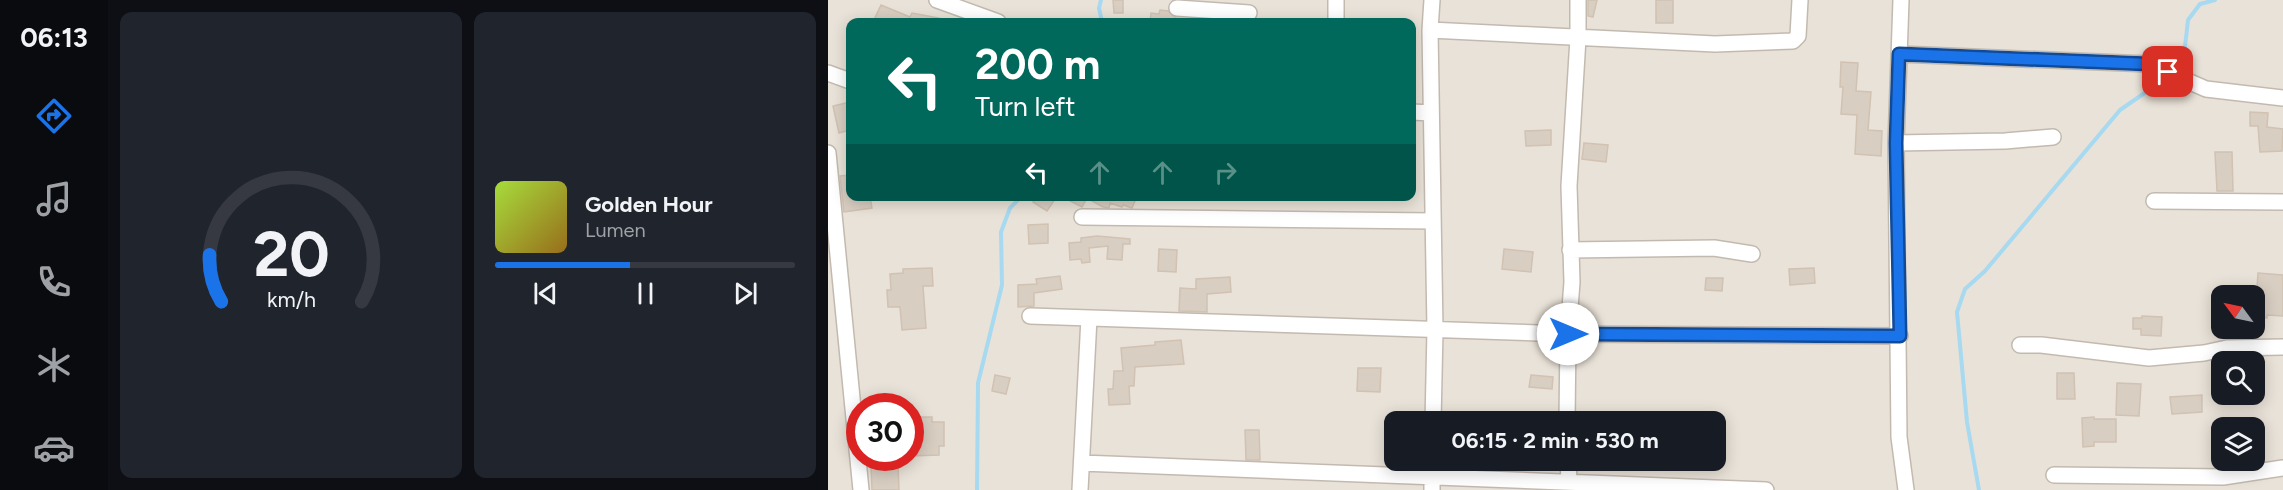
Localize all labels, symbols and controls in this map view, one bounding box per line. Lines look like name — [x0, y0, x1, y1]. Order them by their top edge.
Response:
text: 06:13 — [20, 21, 88, 54]
text: 200 m — [975, 39, 1100, 90]
icon: left — [876, 42, 954, 120]
pin — [2142, 46, 2193, 97]
icon: arrive — [2151, 55, 2184, 88]
text: Turn left — [975, 90, 1075, 123]
icon: directions — [33, 95, 75, 137]
icon: left — [1020, 156, 1053, 189]
icon: ahead — [1083, 156, 1116, 189]
icon: ahead — [1146, 156, 1179, 189]
icon: right — [1209, 156, 1242, 189]
icon: music — [33, 178, 75, 220]
text: Golden Hour — [585, 191, 713, 218]
text: 20 — [253, 217, 329, 292]
text: Lumen — [585, 218, 646, 242]
icon: phone — [33, 261, 75, 303]
icon: previous — [529, 277, 562, 310]
icon: pause — [629, 277, 662, 310]
icon: next — [729, 277, 762, 310]
north arrow — [2211, 285, 2265, 339]
map controls — [2211, 285, 2265, 471]
text: km/h — [267, 287, 315, 312]
position arrow — [1536, 302, 1600, 366]
icon: climate — [33, 344, 75, 386]
button: search — [2211, 351, 2265, 405]
speed limit sign: 30 — [846, 393, 924, 471]
button: layers — [2211, 417, 2265, 471]
icon: car — [33, 427, 75, 469]
text: 06:15 · 2 min · 530 m — [1451, 427, 1659, 454]

